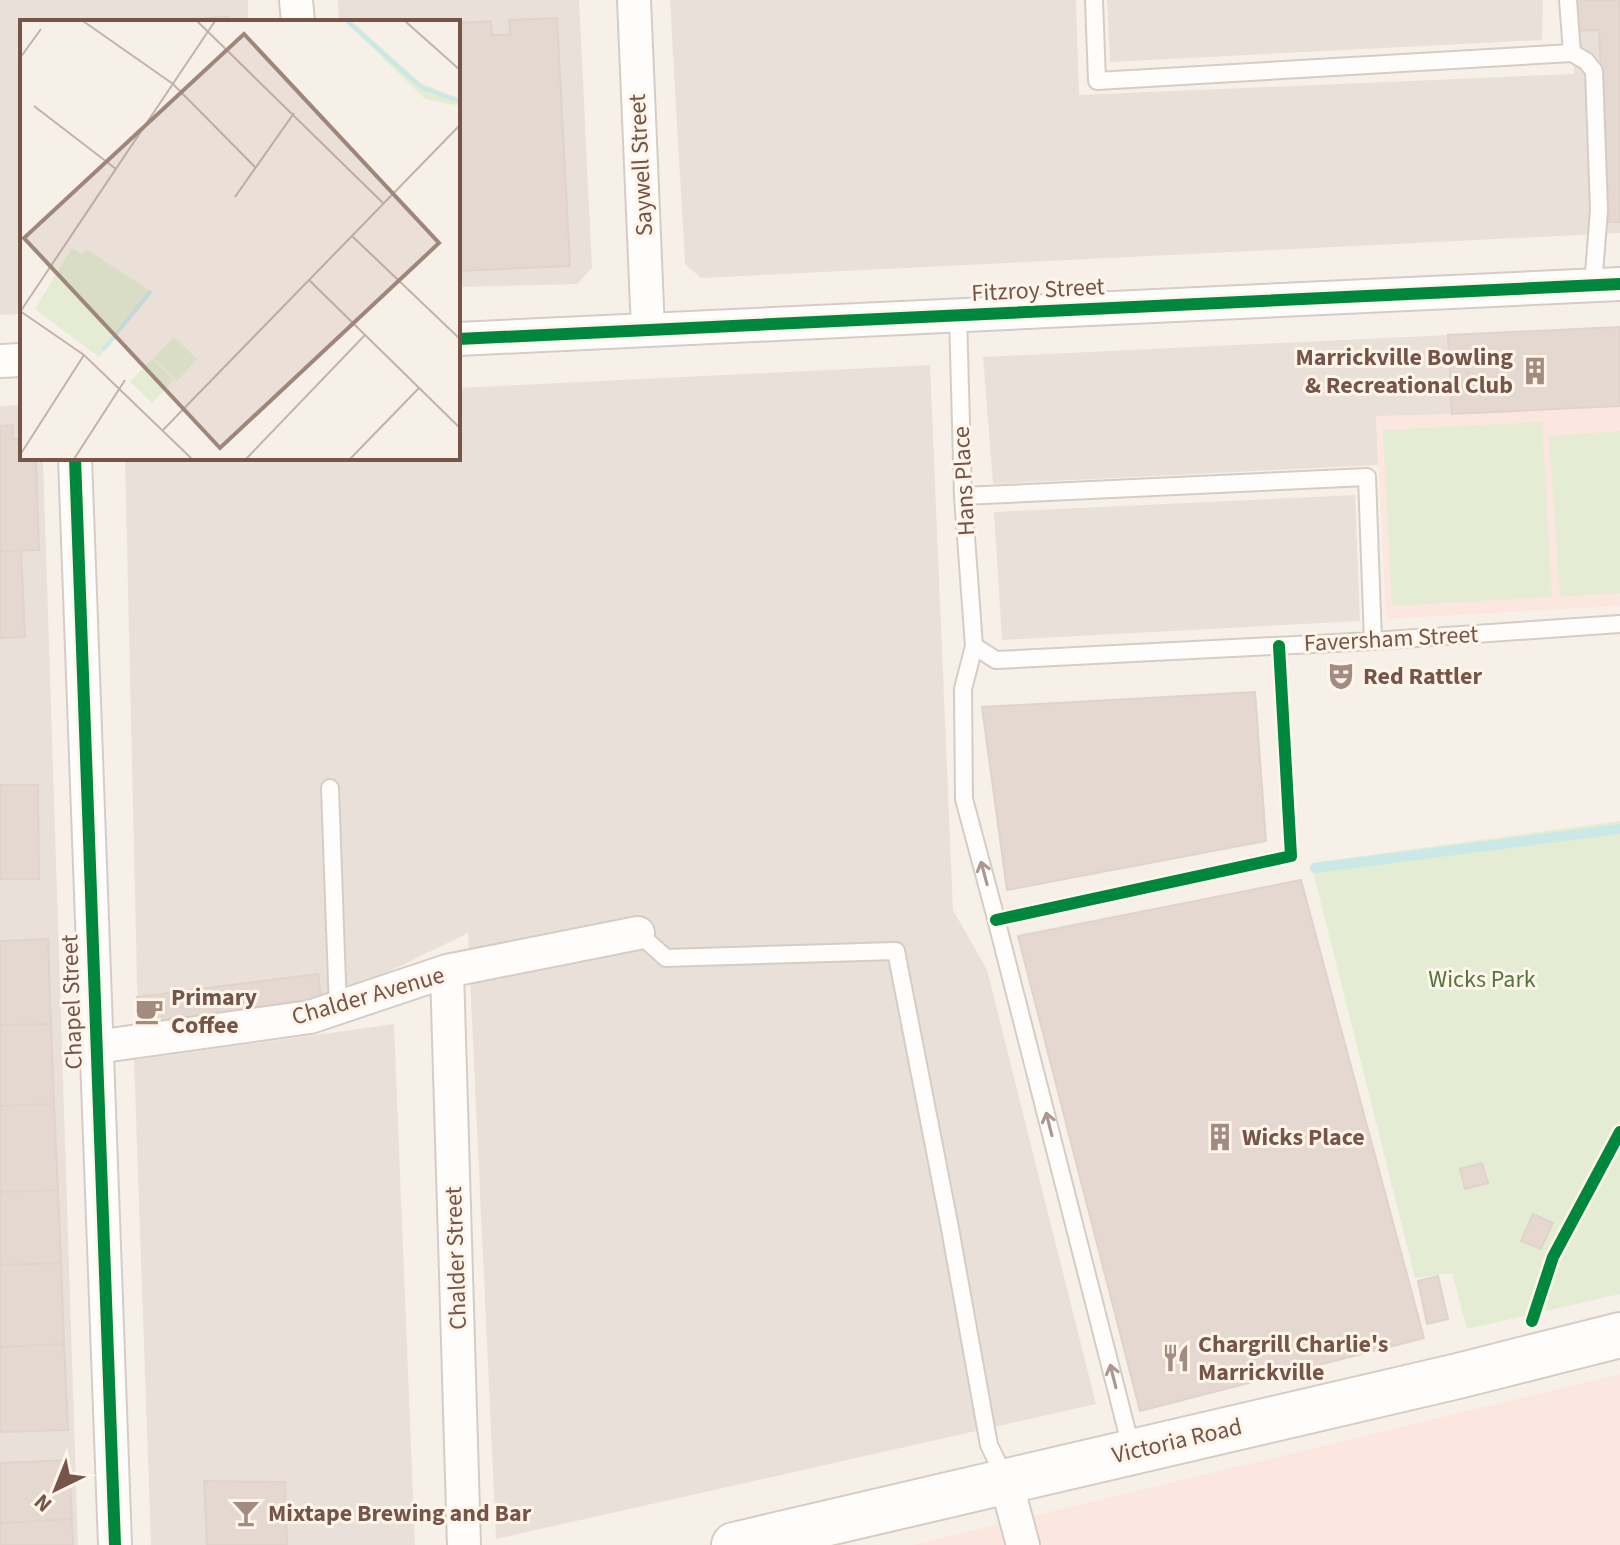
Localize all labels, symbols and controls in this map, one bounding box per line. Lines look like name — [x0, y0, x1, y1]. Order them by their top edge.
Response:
inset map — [20, 20, 460, 460]
street label: Saywell Street — [620, 93, 662, 237]
street label: Fitzroy Street — [971, 269, 1105, 311]
place label: Marrickville Bowling & Recreational Club — [1296, 340, 1513, 403]
building icon: Marrickville Bowling & Recreational Club — [1520, 356, 1550, 386]
street label: Hans Place — [944, 425, 984, 537]
street label: Faversham Street — [1303, 617, 1479, 661]
place label: Red Rattler — [1363, 659, 1482, 694]
theatre icon: Red Rattler — [1326, 661, 1356, 691]
one-way arrow — [976, 860, 991, 886]
street label: Chapel Street — [52, 934, 92, 1070]
street label: Chalder Avenue — [288, 957, 448, 1035]
park label: Wicks Park — [1428, 962, 1536, 997]
place label: Primary Coffee — [171, 980, 257, 1043]
cafe icon: Primary Coffee — [134, 996, 164, 1026]
one-way arrow — [1040, 1112, 1055, 1138]
place label: Wicks Place — [1242, 1120, 1365, 1155]
building icon: Wicks Place — [1205, 1122, 1235, 1152]
street label: Chalder Street — [436, 1186, 476, 1330]
place label: Chargrill Charlie's Marrickville — [1198, 1327, 1388, 1390]
restaurant icon: Chargrill Charlie's Marrickville — [1161, 1343, 1191, 1373]
one-way arrow — [1105, 1364, 1120, 1390]
street label: Victoria Road — [1109, 1409, 1245, 1473]
north arrow — [16, 1449, 96, 1529]
text: N — [27, 1486, 59, 1520]
place label: Mixtape Brewing and Bar — [268, 1496, 532, 1531]
bar icon: Mixtape Brewing and Bar — [231, 1498, 261, 1528]

